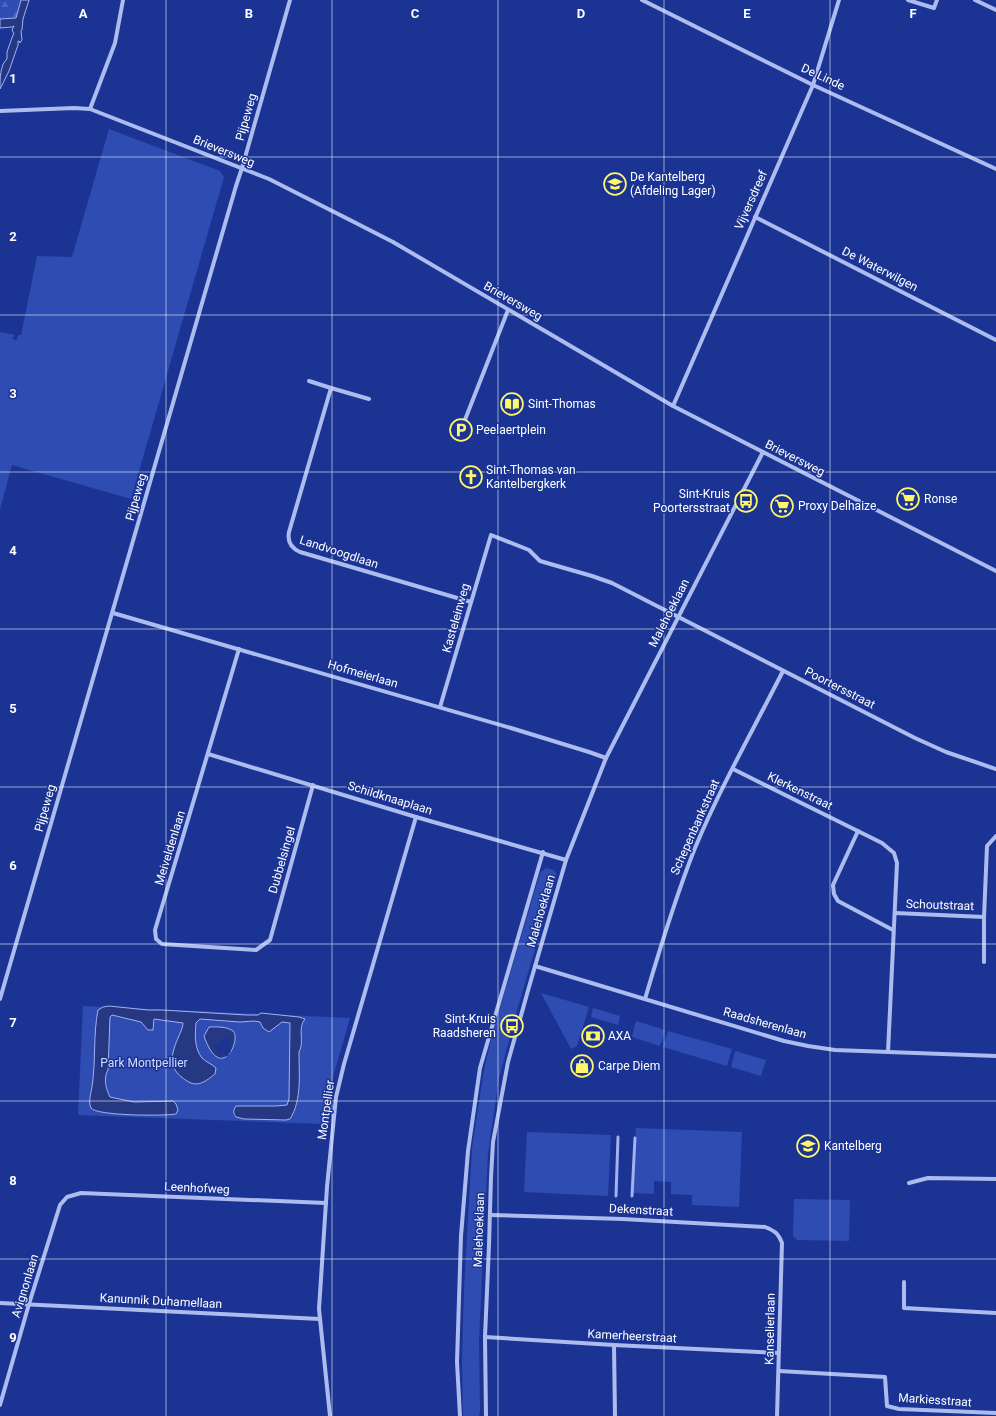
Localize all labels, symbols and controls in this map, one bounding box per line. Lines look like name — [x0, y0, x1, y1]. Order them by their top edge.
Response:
text: A — [79, 6, 88, 21]
text: B — [245, 6, 253, 21]
text: C — [411, 6, 420, 21]
text: D — [577, 6, 585, 21]
text: E — [743, 6, 751, 21]
text: F — [909, 6, 917, 21]
street label: De Linde — [799, 61, 847, 93]
text: 1 — [9, 71, 17, 86]
street label: Pijpeweg — [233, 92, 259, 142]
street label: Brieversweg — [191, 132, 257, 170]
street label: Vijversdreef — [732, 167, 771, 232]
place label: De Kantelberg (Afdeling Lager) — [630, 170, 716, 198]
school or university icon: De Kantelberg (Afdeling Lager) — [602, 171, 628, 197]
text: 2 — [9, 229, 17, 244]
street label: De Waterwilgen — [840, 244, 920, 294]
street label: Brieversweg — [481, 279, 545, 323]
text: 3 — [9, 386, 17, 401]
library icon: Sint-Thomas — [499, 391, 525, 417]
place label: Sint-Thomas — [528, 397, 596, 411]
parking icon: Peelaertplein — [448, 417, 474, 443]
place label: Peelaertplein — [476, 423, 546, 437]
street label: Brieversweg — [763, 437, 827, 479]
place label: Sint-Thomas van Kantelbergkerk — [486, 463, 576, 491]
church icon: Sint-Thomas van Kantelbergkerk — [458, 464, 484, 490]
street label: Pijpeweg — [123, 472, 149, 522]
supermarket icon: Ronse — [895, 486, 921, 512]
place label: Sint-Kruis Poortersstraat — [653, 487, 730, 515]
bus stop icon: Sint-Kruis Poortersstraat — [733, 488, 759, 514]
place label: Ronse — [924, 492, 957, 506]
supermarket icon: Proxy Delhaize — [769, 493, 795, 519]
place label: Proxy Delhaize — [798, 499, 876, 513]
street label: Landvoogdlaan — [298, 533, 380, 571]
text: 4 — [9, 543, 17, 558]
street label: Malehoeklaan — [646, 576, 692, 650]
street label: Kasteleinweg — [439, 582, 473, 654]
street label: Hofmeierlaan — [326, 657, 400, 691]
street label: Poortersstraat — [803, 664, 878, 712]
text: 5 — [9, 701, 17, 716]
street label: Klerkenstraat — [765, 769, 835, 813]
street label: Schepenbankstraat — [668, 777, 722, 877]
street label: Schildknaaplaan — [346, 778, 434, 818]
street label: Pijpeweg — [32, 783, 58, 833]
street label: Meiveldenlaan — [152, 809, 188, 887]
street label: Dubbelsingel — [266, 825, 298, 895]
text: 6 — [9, 858, 17, 873]
street label: Malehoeklaan — [524, 873, 558, 949]
street label: Schoutstraat — [906, 897, 974, 913]
street label: Raadsherenlaan — [722, 1004, 808, 1042]
place label: Sint-Kruis Raadsheren — [433, 1012, 496, 1040]
bus stop icon: Sint-Kruis Raadsheren — [499, 1013, 525, 1039]
text: 7 — [9, 1015, 17, 1030]
bank icon: AXA — [580, 1023, 606, 1049]
place label: AXA — [608, 1029, 631, 1043]
shop icon: Carpe Diem — [569, 1053, 595, 1079]
park label: Park Montpellier — [100, 1056, 188, 1070]
place label: Carpe Diem — [598, 1059, 660, 1073]
street label: Montpellier — [315, 1079, 337, 1141]
school or university icon: Kantelberg — [795, 1133, 821, 1159]
place label: Kantelberg — [824, 1139, 882, 1153]
text: 8 — [9, 1173, 17, 1188]
street label: Leenhofweg — [164, 1179, 230, 1197]
street label: Malehoeklaan — [471, 1192, 487, 1268]
street label: Dekenstraat — [609, 1201, 673, 1219]
street label: Avignonlaan — [9, 1253, 41, 1319]
street label: Kanunnik Duhamellaan — [99, 1291, 223, 1311]
street label: Kanselierlaan — [762, 1293, 778, 1365]
street label: Kamerheerstraat — [587, 1327, 677, 1345]
text: 9 — [9, 1330, 17, 1345]
street label: Markiesstraat — [898, 1390, 972, 1410]

